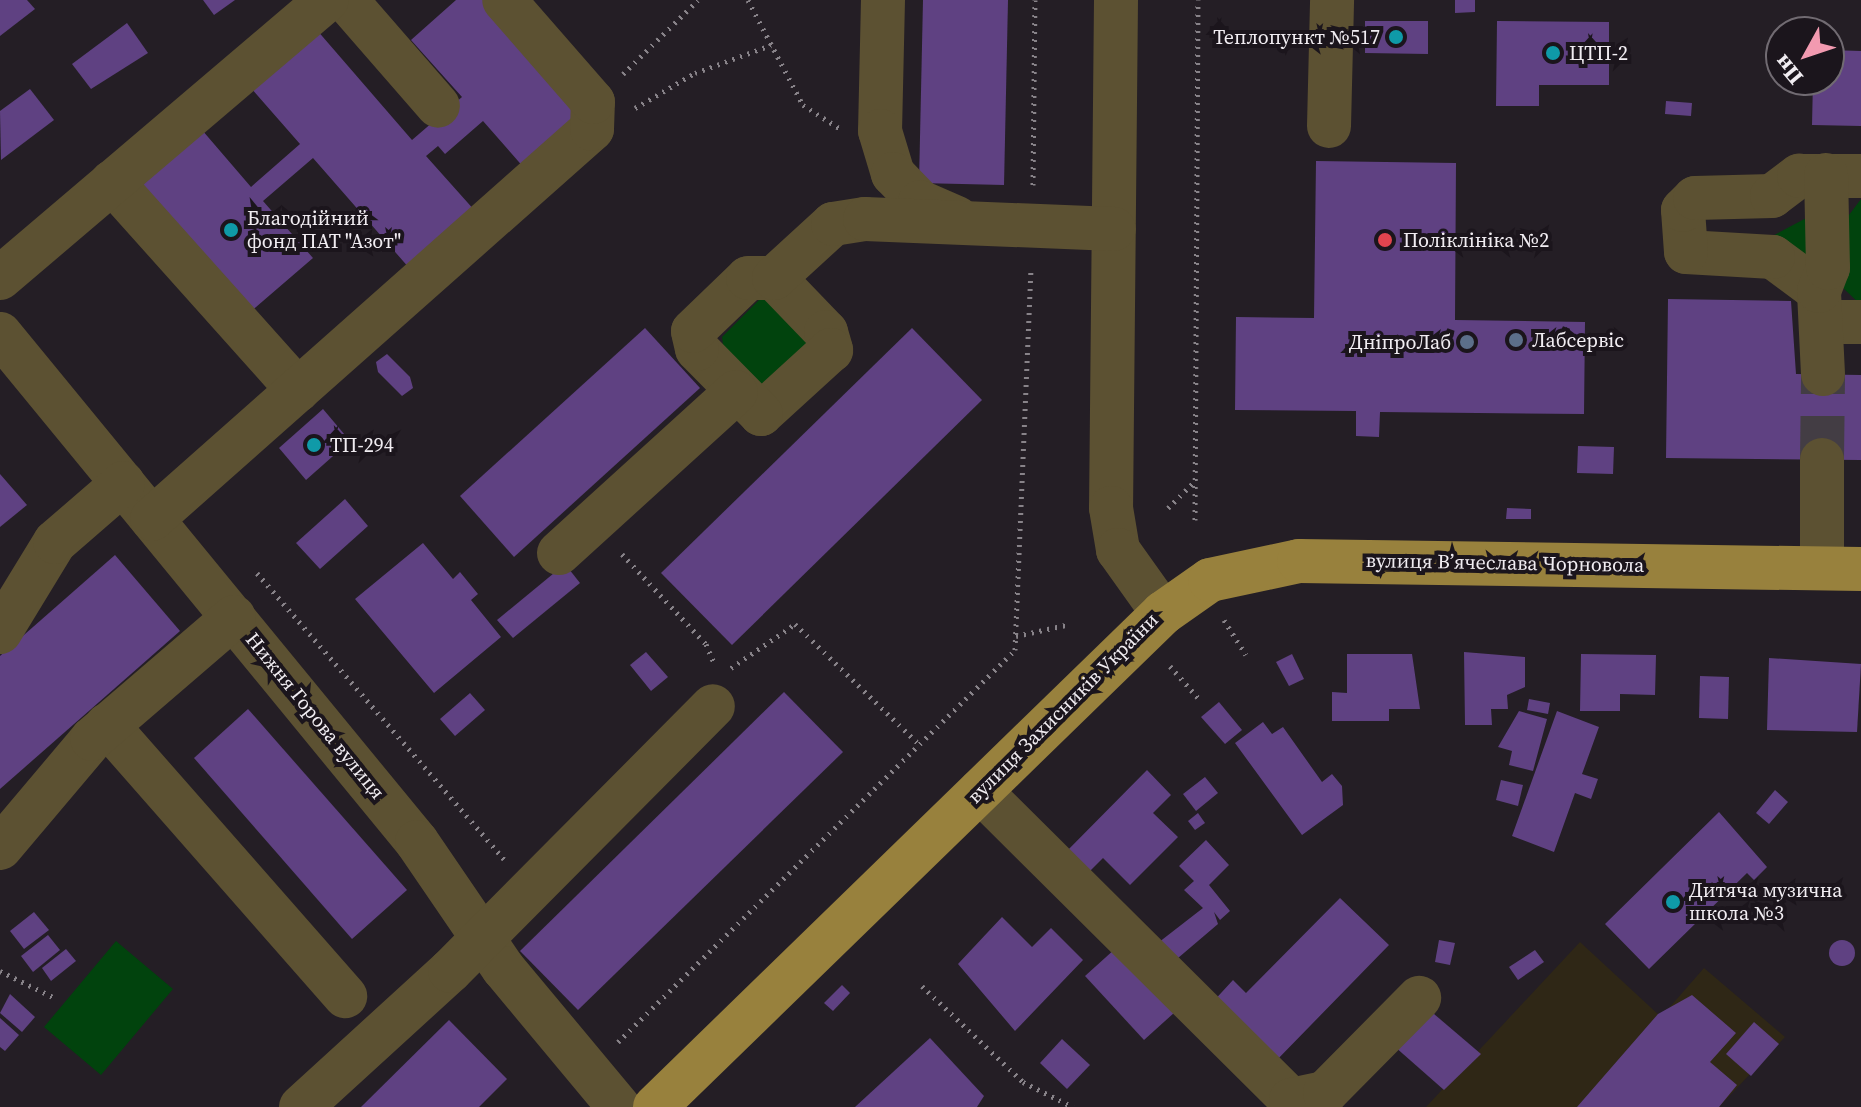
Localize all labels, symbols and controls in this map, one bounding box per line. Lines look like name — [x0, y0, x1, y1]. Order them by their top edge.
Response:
north arrow — [1765, 16, 1845, 96]
place label: Теплопункт №517 — [1213, 25, 1380, 49]
marker: Теплопункт №517 — [1387, 28, 1405, 46]
place label: ЦТП-2 — [1569, 41, 1628, 65]
marker: ЦТП-2 — [1544, 44, 1562, 62]
text: Пн — [1767, 49, 1810, 92]
place label: Благодійний фонд ПАТ "Азот" — [247, 206, 401, 253]
marker: Благодійний фонд ПАТ "Азот" — [222, 221, 240, 239]
place label: Поліклініка №2 — [1403, 228, 1549, 252]
marker: Поліклініка №2 — [1374, 229, 1396, 251]
place label: Лабсервіс — [1532, 328, 1624, 352]
place label: ДніпроЛаб — [1349, 330, 1451, 354]
marker: Лабсервіс — [1507, 331, 1525, 349]
marker: ДніпроЛаб — [1458, 333, 1476, 351]
place label: ТП-294 — [330, 433, 394, 457]
marker: ТП-294 — [305, 436, 323, 454]
street label: вулиця Вʼячеслава Чорновола — [1365, 549, 1645, 577]
street label: вулиця Захисників України — [963, 608, 1163, 808]
street label: Нижня Горова вулиця — [240, 628, 390, 804]
place label: Дитяча музична школа №3 — [1689, 878, 1843, 925]
marker: Дитяча музична школа №3 — [1664, 893, 1682, 911]

